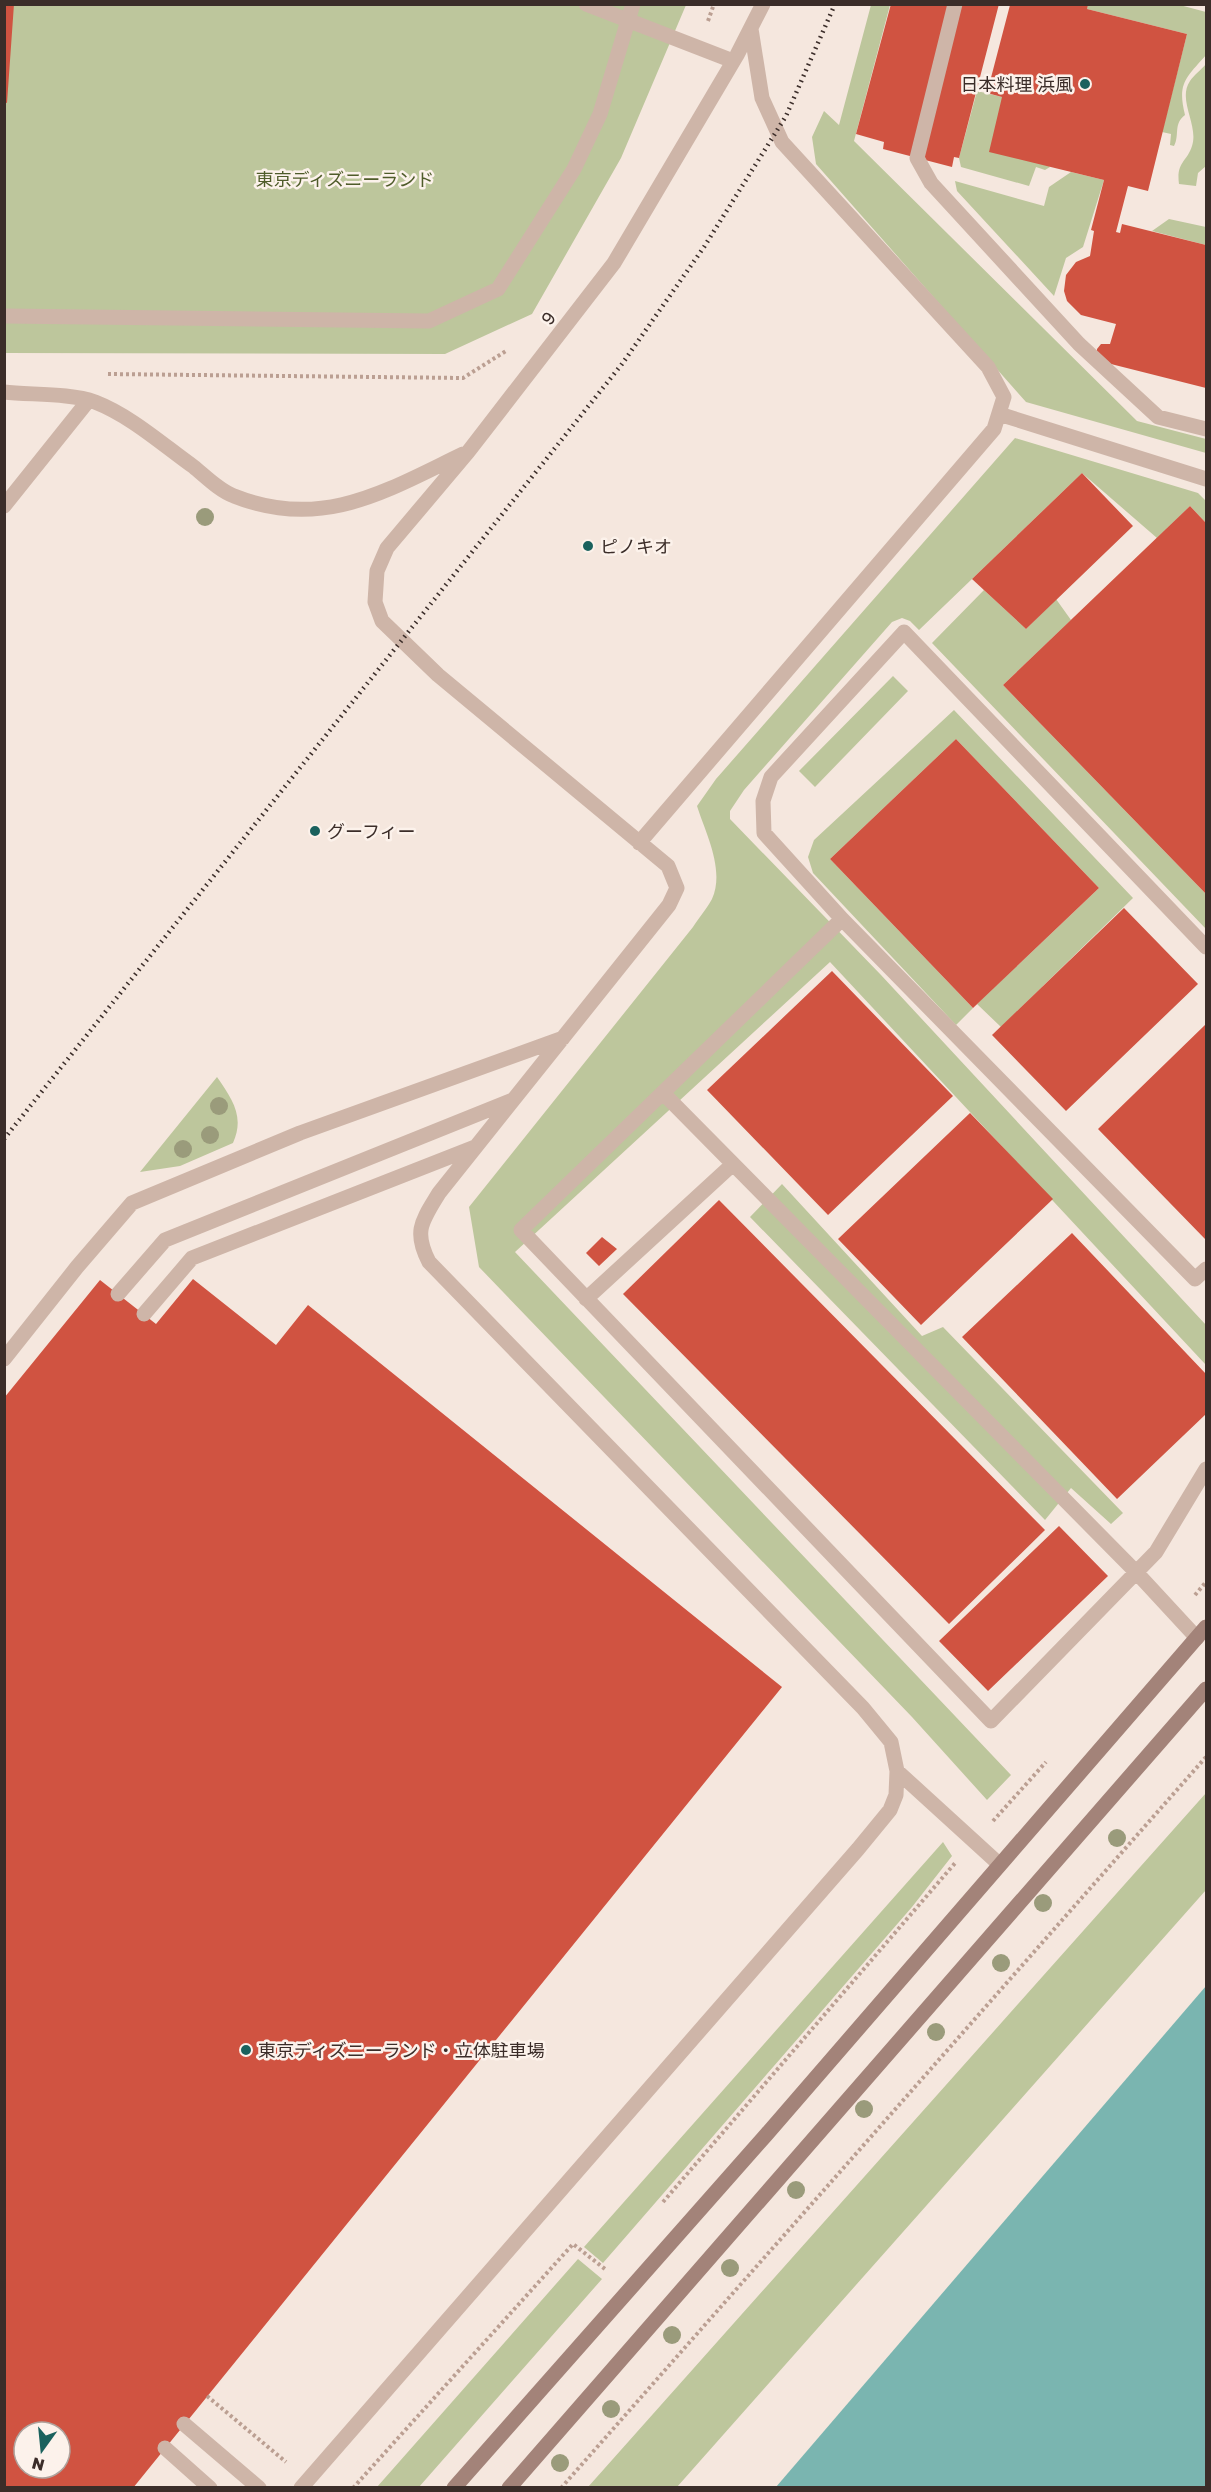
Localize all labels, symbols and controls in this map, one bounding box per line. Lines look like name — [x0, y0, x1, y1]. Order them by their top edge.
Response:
place label: 日本料理 浜風 — [961, 73, 1073, 95]
marker: 日本料理 浜風 — [1078, 77, 1092, 91]
park label: 東京ディズニーランド — [256, 168, 434, 190]
street label: 9 — [536, 307, 560, 329]
place label: ピノキオ — [600, 535, 672, 557]
marker: ピノキオ — [581, 539, 595, 553]
place label: グーフィー — [327, 820, 416, 842]
marker: グーフィー — [308, 824, 322, 838]
place label: 東京ディズニーランド・立体駐車場 — [258, 2039, 545, 2061]
marker: 東京ディズニーランド・立体駐車場 — [239, 2043, 253, 2057]
north arrow — [12, 2420, 72, 2480]
text: N — [30, 2453, 47, 2476]

